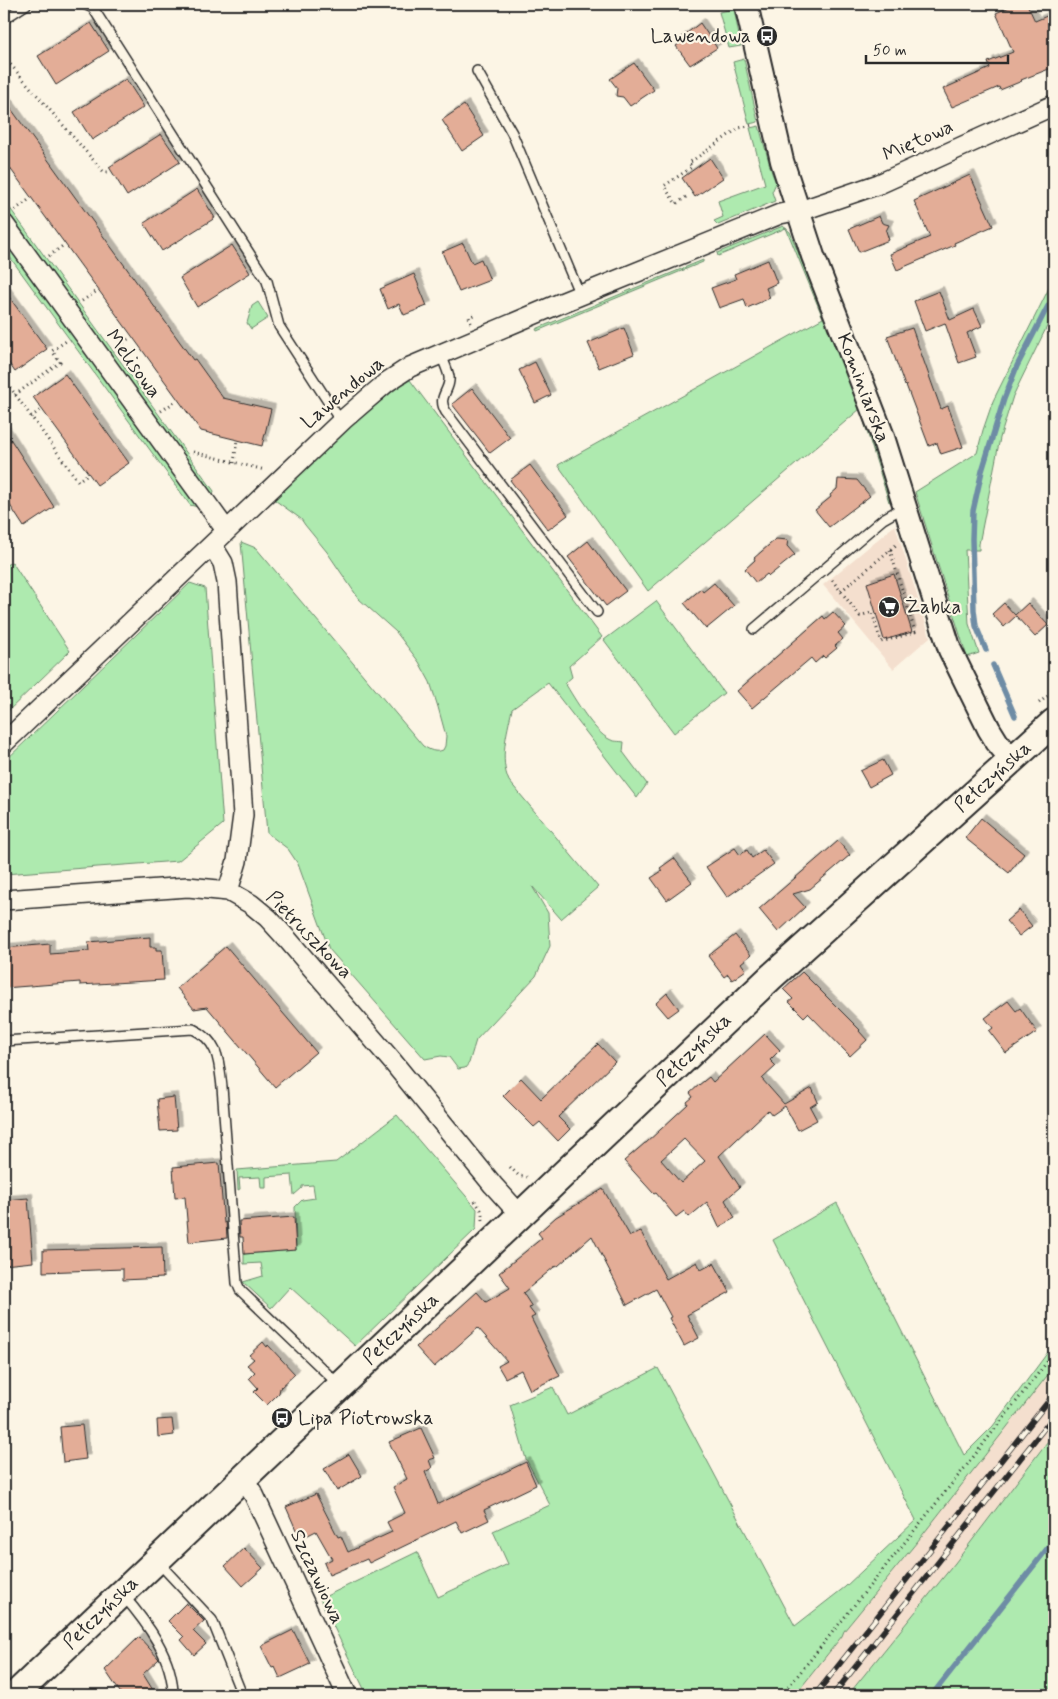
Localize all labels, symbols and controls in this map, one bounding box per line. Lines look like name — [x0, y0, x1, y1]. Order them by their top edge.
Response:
place label: Lawendowa — [650, 23, 751, 50]
bus stop icon: Lawendowa — [755, 24, 779, 48]
scale bar — [866, 32, 1008, 64]
text: 50 m — [873, 41, 907, 61]
street label: Miętowa — [878, 113, 958, 169]
street label: Melisowa — [99, 324, 167, 404]
street label: Kominiarska — [830, 329, 896, 447]
street label: Lawendowa — [296, 350, 390, 436]
place label: Żabka — [905, 594, 961, 621]
supermarket icon: Żabka — [877, 595, 901, 619]
street label: Pełczyńska — [948, 735, 1038, 819]
street label: Pietruszkowa — [260, 885, 358, 985]
street label: Pełczyńska — [650, 1007, 738, 1093]
street label: Pełczyńska — [357, 1287, 445, 1371]
place label: Lipa Piotrowska — [298, 1405, 434, 1432]
bus stop icon: Lipa Piotrowska — [270, 1406, 294, 1430]
street label: Szczawiowa — [283, 1525, 351, 1629]
street label: Pełczyńska — [57, 1570, 145, 1656]

